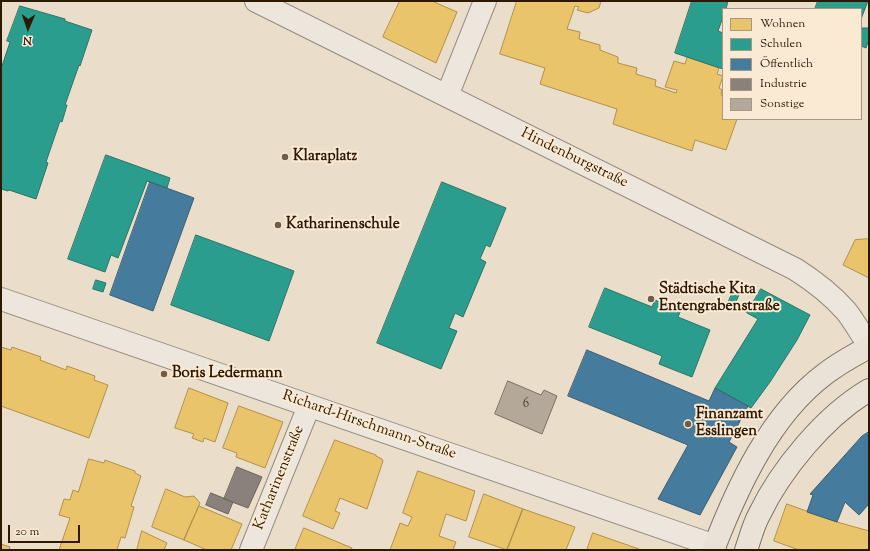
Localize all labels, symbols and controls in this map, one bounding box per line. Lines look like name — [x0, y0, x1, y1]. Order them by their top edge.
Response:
north arrow — [8, 8, 48, 48]
legend — [722, 8, 862, 120]
text: Wohnen — [760, 15, 805, 33]
text: N — [23, 32, 32, 48]
text: Schulen — [760, 35, 802, 53]
text: Öffentlich — [760, 55, 813, 73]
text: Industrie — [760, 75, 807, 93]
text: Sonstige — [760, 95, 804, 113]
street label: Hindenburgstraße — [517, 125, 631, 193]
place label: Klaraplatz — [293, 148, 357, 166]
marker: Klaraplatz — [280, 152, 290, 162]
place label: Katharinenschule — [286, 216, 400, 234]
marker: Katharinenschule — [273, 220, 283, 230]
place label: Städtische Kita Entengrabenstraße — [659, 281, 780, 316]
marker: Städtische Kita Entengrabenstraße — [646, 294, 656, 304]
place label: Boris Ledermann — [172, 365, 283, 383]
marker: Boris Ledermann — [159, 369, 169, 379]
street label: Richard-Hirschmann-Straße — [280, 388, 458, 464]
house number: 6 — [523, 397, 529, 413]
place label: Finanzamt Esslingen — [696, 406, 763, 441]
marker: Finanzamt Esslingen — [683, 419, 693, 429]
street label: Katharinenstraße — [251, 423, 309, 533]
scale bar — [10, 517, 82, 543]
text: 20 m — [15, 523, 39, 541]

